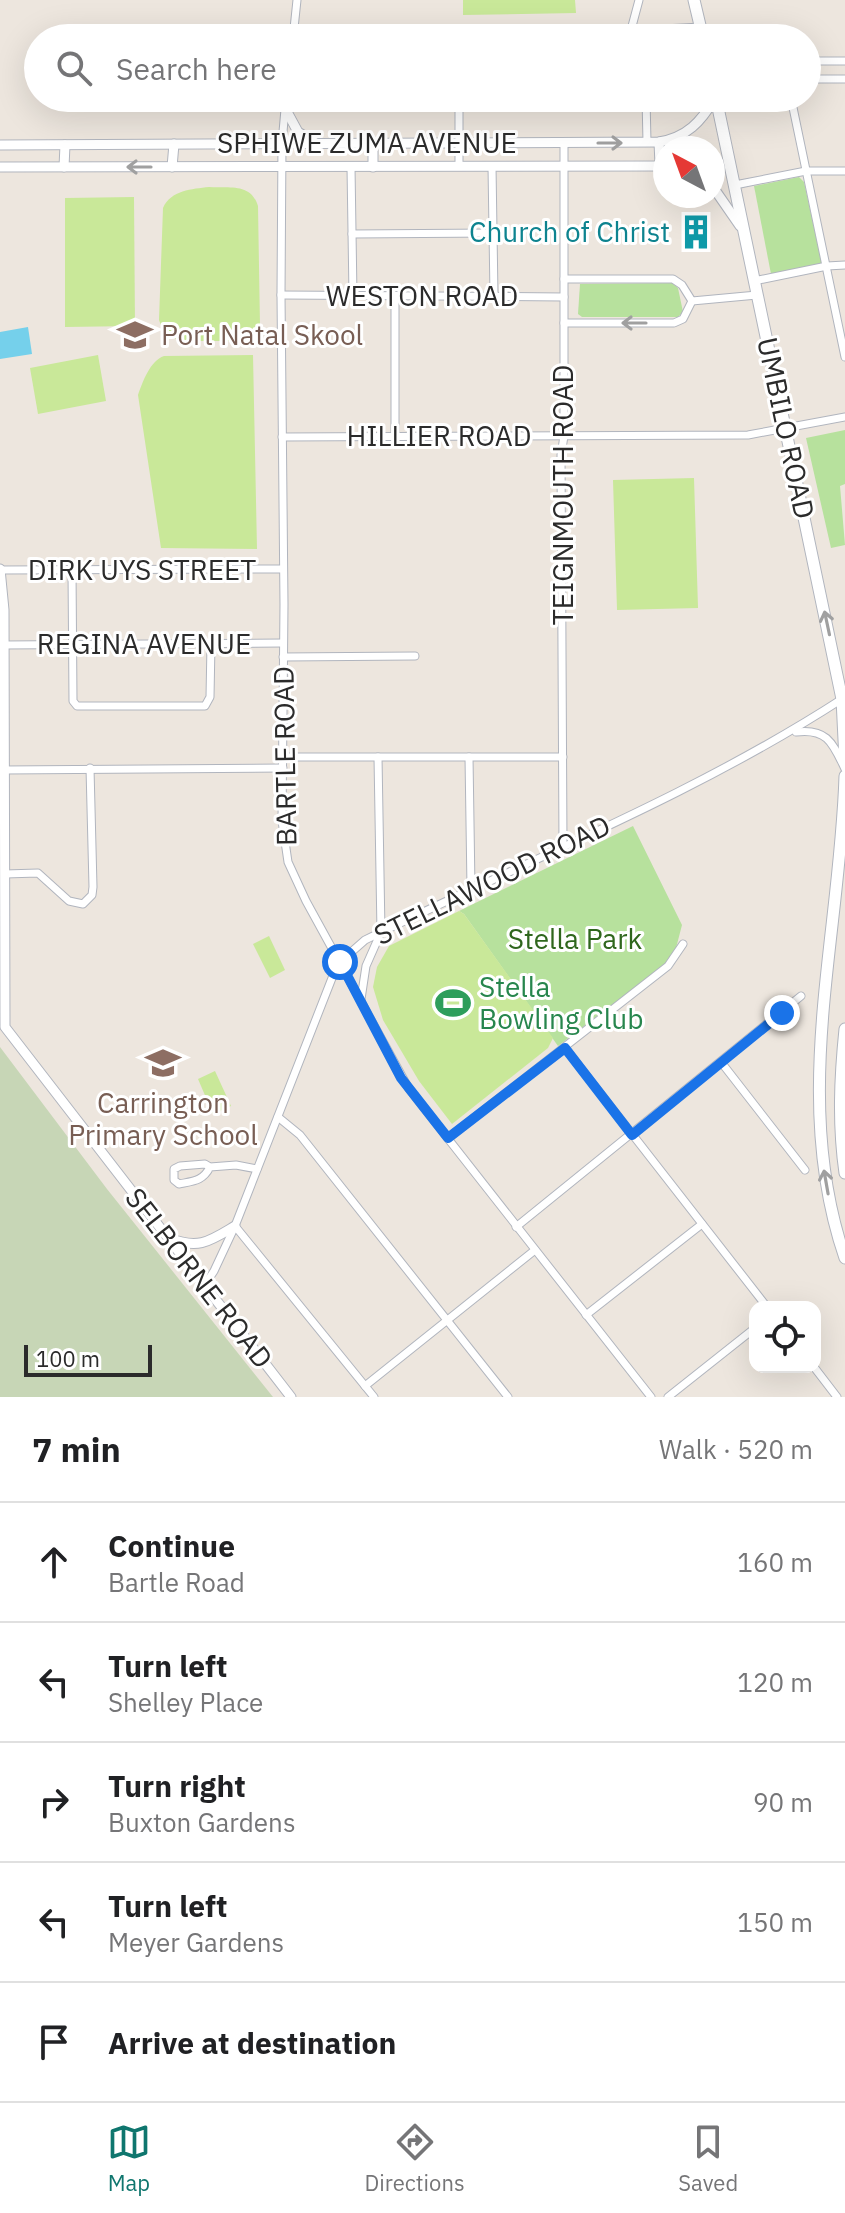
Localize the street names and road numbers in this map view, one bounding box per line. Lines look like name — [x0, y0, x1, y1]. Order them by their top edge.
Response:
street label: SPHIWE ZUMA AVENUE — [217, 124, 517, 161]
street label: WESTON ROAD — [326, 277, 518, 314]
street label: UMBILO ROAD — [749, 334, 824, 522]
street label: TEIGNMOUTH ROAD — [544, 365, 581, 625]
street label: HILLIER ROAD — [347, 417, 531, 454]
street label: DIRK UYS STREET — [28, 551, 256, 588]
street label: REGINA AVENUE — [37, 625, 251, 662]
street label: BARTLE ROAD — [264, 666, 305, 846]
street label: STELLAWOOD ROAD — [368, 806, 616, 953]
street label: SELBORNE ROAD — [117, 1180, 281, 1375]

